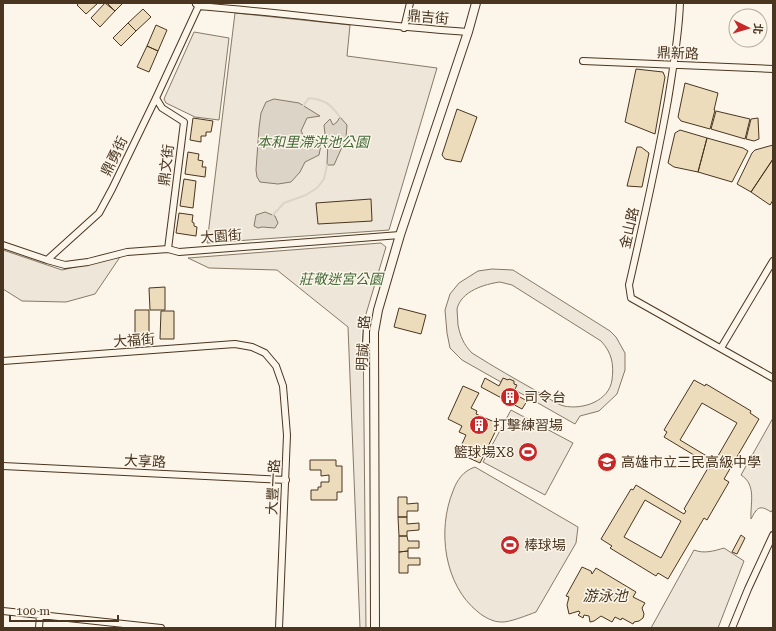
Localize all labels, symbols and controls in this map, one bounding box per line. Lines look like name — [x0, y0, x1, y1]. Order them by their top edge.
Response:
street label: 鼎吉街 — [406, 7, 450, 27]
north arrow — [728, 8, 768, 48]
text: 北 — [751, 23, 764, 35]
street label: 鼎新路 — [657, 44, 699, 62]
street label: 鼎勇街 — [98, 134, 130, 178]
park label: 本和里滯洪池公園 — [257, 134, 371, 150]
street label: 鼎文街 — [156, 143, 176, 187]
street label: 金山路 — [616, 206, 642, 250]
street label: 大園街 — [199, 227, 243, 245]
park label: 莊敬迷宮公園 — [299, 271, 385, 287]
street label: 明誠一路 — [354, 315, 372, 371]
street label: 大福街 — [112, 331, 156, 349]
building icon: 司令台 — [499, 386, 521, 408]
place label: 司令台 — [524, 389, 566, 405]
building icon: 打擊練習場 — [468, 414, 490, 436]
place label: 打擊練習場 — [493, 417, 563, 433]
sports icon: 籃球場X8 — [517, 441, 539, 463]
place label: 籃球場X8 — [454, 444, 514, 460]
school or university icon: 高雄市立三民高級中學 — [596, 451, 618, 473]
street label: 大享路 — [124, 452, 166, 470]
place label: 高雄市立三民高級中學 — [621, 454, 761, 470]
street label: 大豐一路 — [264, 459, 282, 515]
sports icon: 棒球場 — [499, 534, 521, 556]
place label: 棒球場 — [524, 537, 566, 553]
water label: 游泳池 — [582, 587, 629, 605]
scale bar — [10, 597, 118, 623]
text: 100 m — [16, 604, 50, 618]

